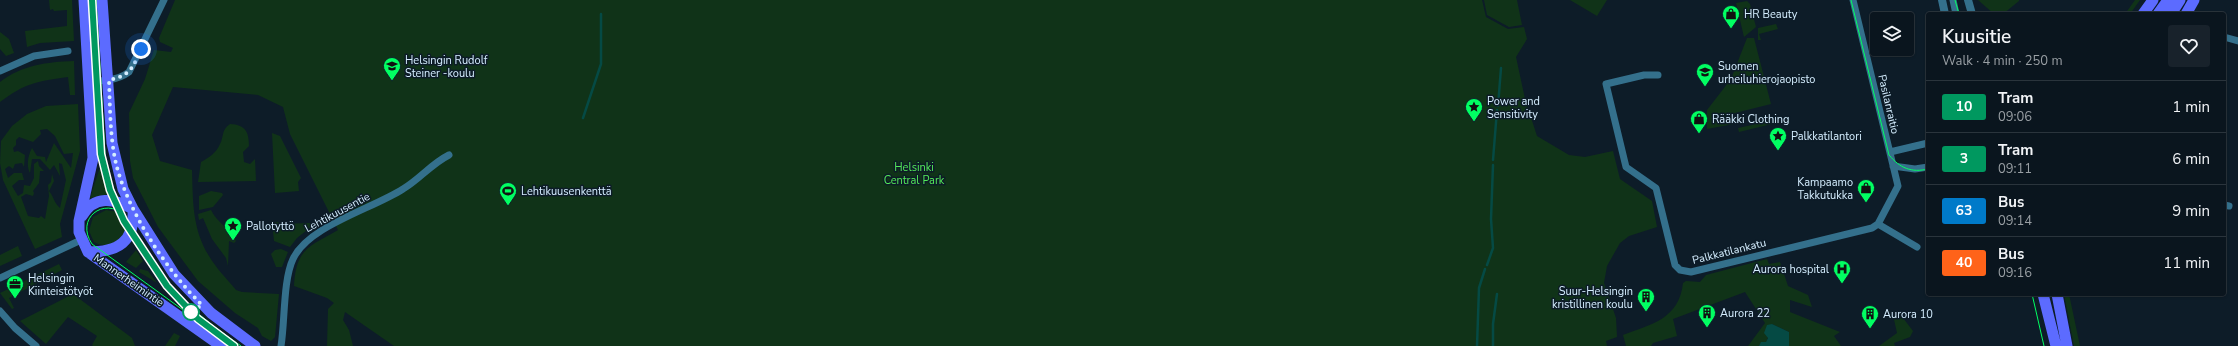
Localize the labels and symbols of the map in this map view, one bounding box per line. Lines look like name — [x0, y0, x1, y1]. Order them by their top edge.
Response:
shop icon: HR Beauty — [1721, 4, 1741, 29]
place label: HR Beauty — [1744, 7, 1798, 22]
your location — [131, 39, 151, 59]
place label: Helsingin Rudolf Steiner -koulu — [405, 53, 488, 81]
school or university icon: Helsingin Rudolf Steiner -koulu — [382, 56, 402, 81]
place label: Suomen urheiluhierojaopisto — [1718, 59, 1815, 87]
school or university icon: Suomen urheiluhierojaopisto — [1695, 62, 1715, 87]
street label: Pasilanraitio — [1874, 73, 1903, 135]
place label: Power and Sensitivity — [1487, 94, 1540, 122]
place icon: Power and Sensitivity — [1464, 97, 1484, 122]
shop icon: Rääkki Clothing — [1689, 109, 1709, 134]
place label: Rääkki Clothing — [1712, 112, 1789, 127]
place icon: Palkkatilantori — [1768, 126, 1788, 151]
place label: Palkkatilantori — [1791, 129, 1862, 144]
park label: Helsinki Central Park — [884, 160, 945, 188]
place label: Kampaamo Takkutukka — [1797, 175, 1853, 203]
shop icon: Kampaamo Takkutukka — [1856, 178, 1876, 203]
sports icon: Lehtikuusenkenttä — [498, 181, 518, 206]
place label: Lehtikuusenkenttä — [521, 184, 612, 199]
street label: Lehtikuusentie — [302, 189, 373, 236]
place icon: Pallotyttö — [223, 216, 243, 241]
place label: Pallotyttö — [246, 219, 294, 234]
street label: Palkkatilankatu — [1691, 235, 1768, 268]
street label: Mannerheimintie — [91, 251, 167, 310]
hospital icon: Aurora hospital — [1832, 259, 1852, 284]
place label: Aurora hospital — [1753, 262, 1830, 277]
place label: Helsingin Kiinteistötyöt — [28, 271, 93, 299]
office icon: Helsingin Kiinteistötyöt — [5, 274, 25, 299]
place label: Suur-Helsingin kristillinen koulu — [1552, 284, 1633, 312]
building icon: Suur-Helsingin kristillinen koulu — [1636, 287, 1656, 312]
unlabelled marker — [182, 303, 200, 321]
building icon: Aurora 22 — [1697, 303, 1717, 328]
building icon: Aurora 10 — [1860, 304, 1880, 329]
place label: Aurora 22 — [1720, 306, 1770, 321]
place label: Aurora 10 — [1883, 307, 1933, 322]

